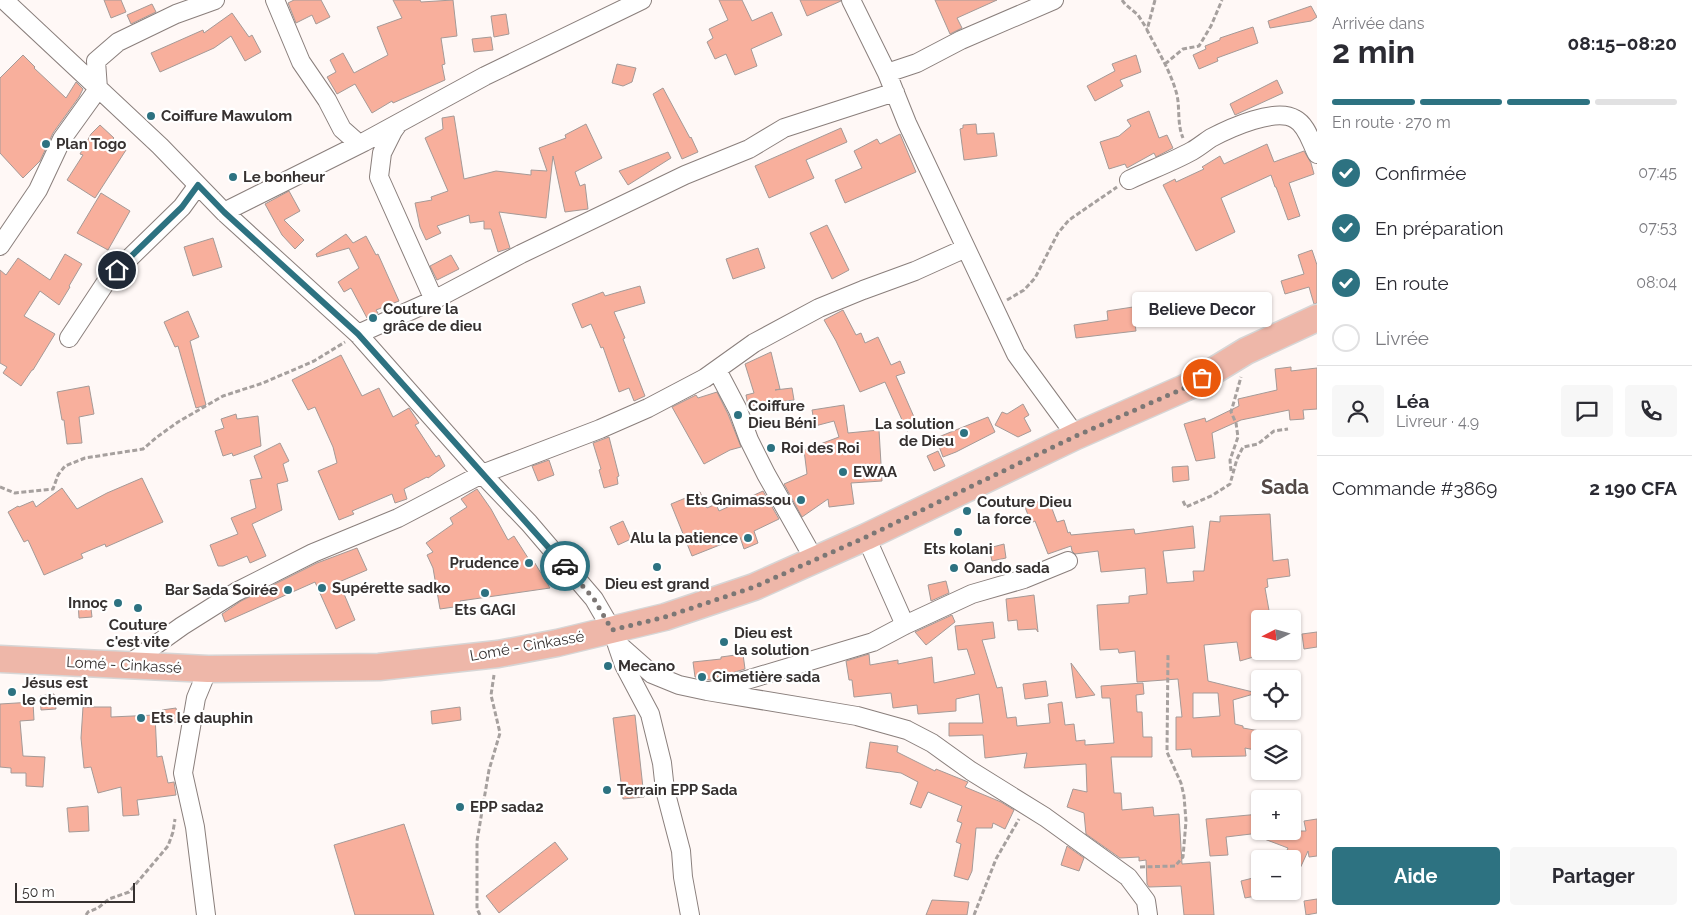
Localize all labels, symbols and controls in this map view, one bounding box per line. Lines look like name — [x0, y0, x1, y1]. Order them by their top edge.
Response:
text: Arrivée dans — [1332, 14, 1424, 33]
text: 08:15–08:20 — [1568, 32, 1677, 54]
text: 2 min — [1332, 33, 1415, 70]
place label: Coiffure Mawulom — [161, 107, 292, 125]
marker: Coiffure Mawulom — [145, 110, 157, 122]
text: En route · 270 m — [1332, 113, 1451, 132]
place label: Plan Togo — [56, 135, 126, 153]
marker: Plan Togo — [40, 138, 52, 150]
icon: check — [1332, 159, 1360, 187]
text: Confirmée — [1375, 162, 1466, 184]
text: 07:45 — [1638, 163, 1677, 182]
place label: Le bonheur — [243, 168, 325, 186]
marker: Le bonheur — [227, 171, 239, 183]
icon: check — [1332, 214, 1360, 242]
text: En préparation — [1375, 217, 1504, 239]
text: 07:53 — [1638, 218, 1677, 237]
pin — [96, 249, 138, 291]
icon: home — [103, 256, 131, 284]
icon: check — [1332, 269, 1360, 297]
text: En route — [1375, 272, 1449, 294]
text: 08:04 — [1636, 273, 1677, 292]
callout: Believe Decor — [1132, 293, 1272, 328]
place label: Couture la grâce de dieu — [383, 300, 482, 335]
text: Believe Decor — [1149, 300, 1255, 319]
marker: Couture la grâce de dieu — [367, 312, 379, 324]
text: Livrée — [1375, 327, 1429, 349]
pin — [1181, 357, 1223, 399]
icon: bag — [1188, 364, 1216, 392]
button: person — [1332, 385, 1384, 437]
button: chat — [1561, 385, 1613, 437]
button: phone — [1625, 385, 1677, 437]
text: Léa — [1396, 390, 1429, 412]
place label: Coiffure Dieu Béni — [748, 397, 816, 432]
marker: Coiffure Dieu Béni — [732, 409, 744, 421]
text: Livreur · 4.9 — [1396, 412, 1479, 431]
place label: La solution de Dieu — [875, 415, 954, 450]
marker: La solution de Dieu — [958, 427, 970, 439]
place label: Roi des Roi — [781, 439, 860, 457]
marker: Roi des Roi — [765, 442, 777, 454]
place label: EWAA — [853, 463, 898, 481]
marker: EWAA — [837, 466, 849, 478]
district label: Sada — [1261, 475, 1309, 499]
text: Commande #3869 — [1332, 477, 1497, 499]
text: 2 190 CFA — [1589, 477, 1677, 499]
place label: Ets Gnimassou — [686, 491, 791, 509]
place label: Couture Dieu la force — [977, 493, 1072, 528]
marker: Ets Gnimassou — [795, 494, 807, 506]
marker: Couture Dieu la force — [961, 505, 973, 517]
marker: Ets kolani — [952, 526, 964, 538]
place label: Alu la patience — [630, 529, 738, 547]
marker: Alu la patience — [742, 532, 754, 544]
place label: Ets kolani — [923, 540, 993, 558]
courier — [540, 541, 590, 591]
icon: car — [551, 552, 579, 580]
place label: Prudence — [449, 554, 519, 572]
marker: Prudence — [523, 557, 535, 569]
place label: Oando sada — [964, 559, 1050, 577]
marker: Dieu est grand — [651, 561, 663, 573]
marker: Oando sada — [948, 562, 960, 574]
place label: Dieu est grand — [605, 575, 710, 593]
place label: Supérette sadko — [332, 579, 450, 597]
place label: Bar Sada Soirée — [165, 581, 278, 599]
marker: Supérette sadko — [316, 582, 328, 594]
marker: Bar Sada Soirée — [282, 584, 294, 596]
marker: Ets GAGI — [479, 587, 491, 599]
place label: Innoç — [68, 594, 109, 612]
marker: Innoç — [112, 597, 124, 609]
place label: Ets GAGI — [454, 601, 516, 619]
marker: Couture c'est vite — [132, 602, 144, 614]
north arrow — [1251, 610, 1301, 660]
map controls — [1251, 610, 1301, 900]
place label: Couture c'est vite — [106, 616, 170, 651]
place label: Dieu est la solution — [734, 624, 809, 659]
street label: Lomé - Cinkassé — [468, 627, 586, 665]
marker: Dieu est la solution — [718, 636, 730, 648]
street label: Lomé - Cinkassé — [66, 653, 182, 677]
place label: Mecano — [618, 657, 675, 675]
marker: Mecano — [602, 660, 614, 672]
place label: Cimetière sada — [712, 668, 821, 686]
button: locate — [1251, 670, 1301, 720]
marker: Cimetière sada — [696, 671, 708, 683]
place label: Jésus est le chemin — [22, 674, 93, 709]
marker: Jésus est le chemin — [6, 686, 18, 698]
place label: Ets le dauphin — [151, 709, 253, 727]
marker: Ets le dauphin — [135, 712, 147, 724]
button: layers — [1251, 730, 1301, 780]
place label: Terrain EPP Sada — [617, 781, 738, 799]
marker: Terrain EPP Sada — [601, 784, 613, 796]
button: + — [1251, 790, 1301, 840]
place label: EPP sada2 — [470, 798, 544, 816]
marker: EPP sada2 — [454, 801, 466, 813]
button: Aide — [1332, 847, 1500, 905]
button: Partager — [1510, 847, 1677, 905]
button: − — [1251, 850, 1301, 900]
scale bar — [15, 880, 135, 903]
text: 50 m — [22, 884, 55, 900]

